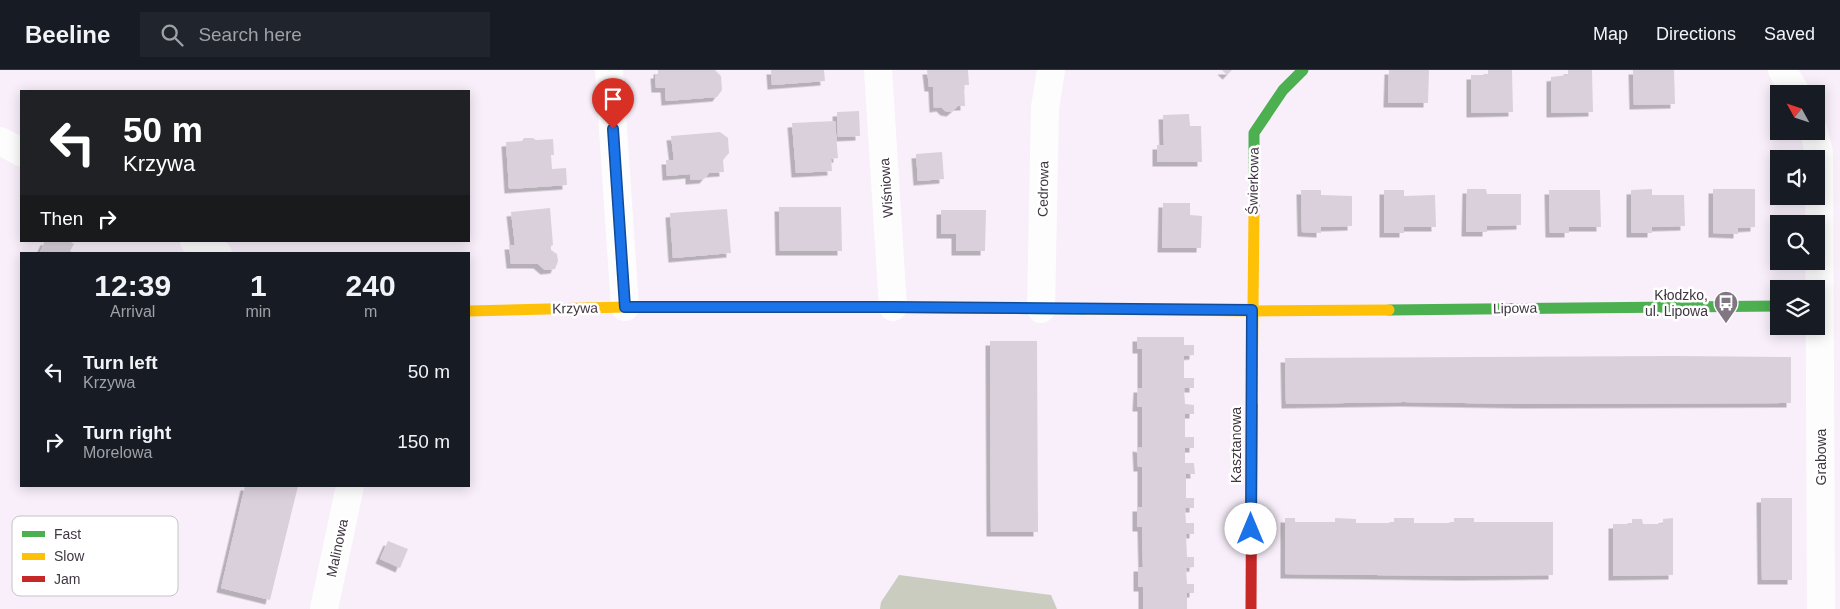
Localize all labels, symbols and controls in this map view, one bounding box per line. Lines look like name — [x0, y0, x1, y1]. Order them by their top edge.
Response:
search box — [140, 12, 490, 57]
text: Beeline — [25, 21, 110, 48]
icon: search — [158, 21, 186, 49]
text: Search here — [198, 24, 302, 45]
text: Map — [1593, 24, 1628, 44]
text: Directions — [1656, 24, 1736, 44]
text: Saved — [1764, 24, 1815, 44]
pin — [592, 78, 634, 129]
icon: arrive — [599, 85, 627, 113]
north arrow — [1770, 85, 1825, 140]
map controls — [1770, 85, 1825, 335]
icon: left — [40, 110, 105, 175]
text: 50 m — [123, 110, 203, 149]
street label: Świerkowa — [1243, 147, 1262, 215]
button: sound — [1770, 150, 1825, 205]
text: Krzywa — [123, 151, 195, 176]
street label: Wiśniowa — [876, 157, 896, 218]
street label: Cedrowa — [1035, 161, 1051, 217]
icon: right — [93, 205, 121, 233]
text: Then — [40, 208, 83, 229]
button: search — [1770, 215, 1825, 270]
text: 12:39 — [94, 269, 171, 302]
text: 1 — [250, 269, 267, 302]
text: 240 — [346, 269, 396, 302]
button: layers — [1770, 280, 1825, 335]
place label: Kłodzko, ul. Lipowa — [1645, 287, 1708, 319]
bus stop icon: Kłodzko, ul. Lipowa — [1713, 290, 1739, 324]
street label: Krzywa — [552, 300, 598, 316]
street label: Lipowa — [1493, 300, 1538, 316]
text: Arrival — [110, 303, 155, 320]
text: min — [245, 303, 271, 320]
text: m — [364, 303, 377, 320]
text: Turn left — [83, 352, 158, 373]
icon: left — [40, 358, 68, 386]
text: 50 m — [408, 361, 450, 382]
text: Krzywa — [83, 374, 135, 391]
street label: Kasztanowa — [1228, 407, 1244, 483]
text: Turn right — [83, 422, 171, 443]
icon: right — [40, 428, 68, 456]
street label: Grabowa — [1813, 428, 1829, 485]
text: 150 m — [397, 431, 450, 452]
text: Morelowa — [83, 444, 152, 461]
position arrow — [1224, 502, 1276, 554]
legend — [12, 516, 178, 596]
street label: Malinowa — [323, 517, 351, 579]
text: Fast — [54, 526, 81, 542]
text: Slow — [54, 548, 85, 564]
text: Jam — [54, 571, 80, 587]

